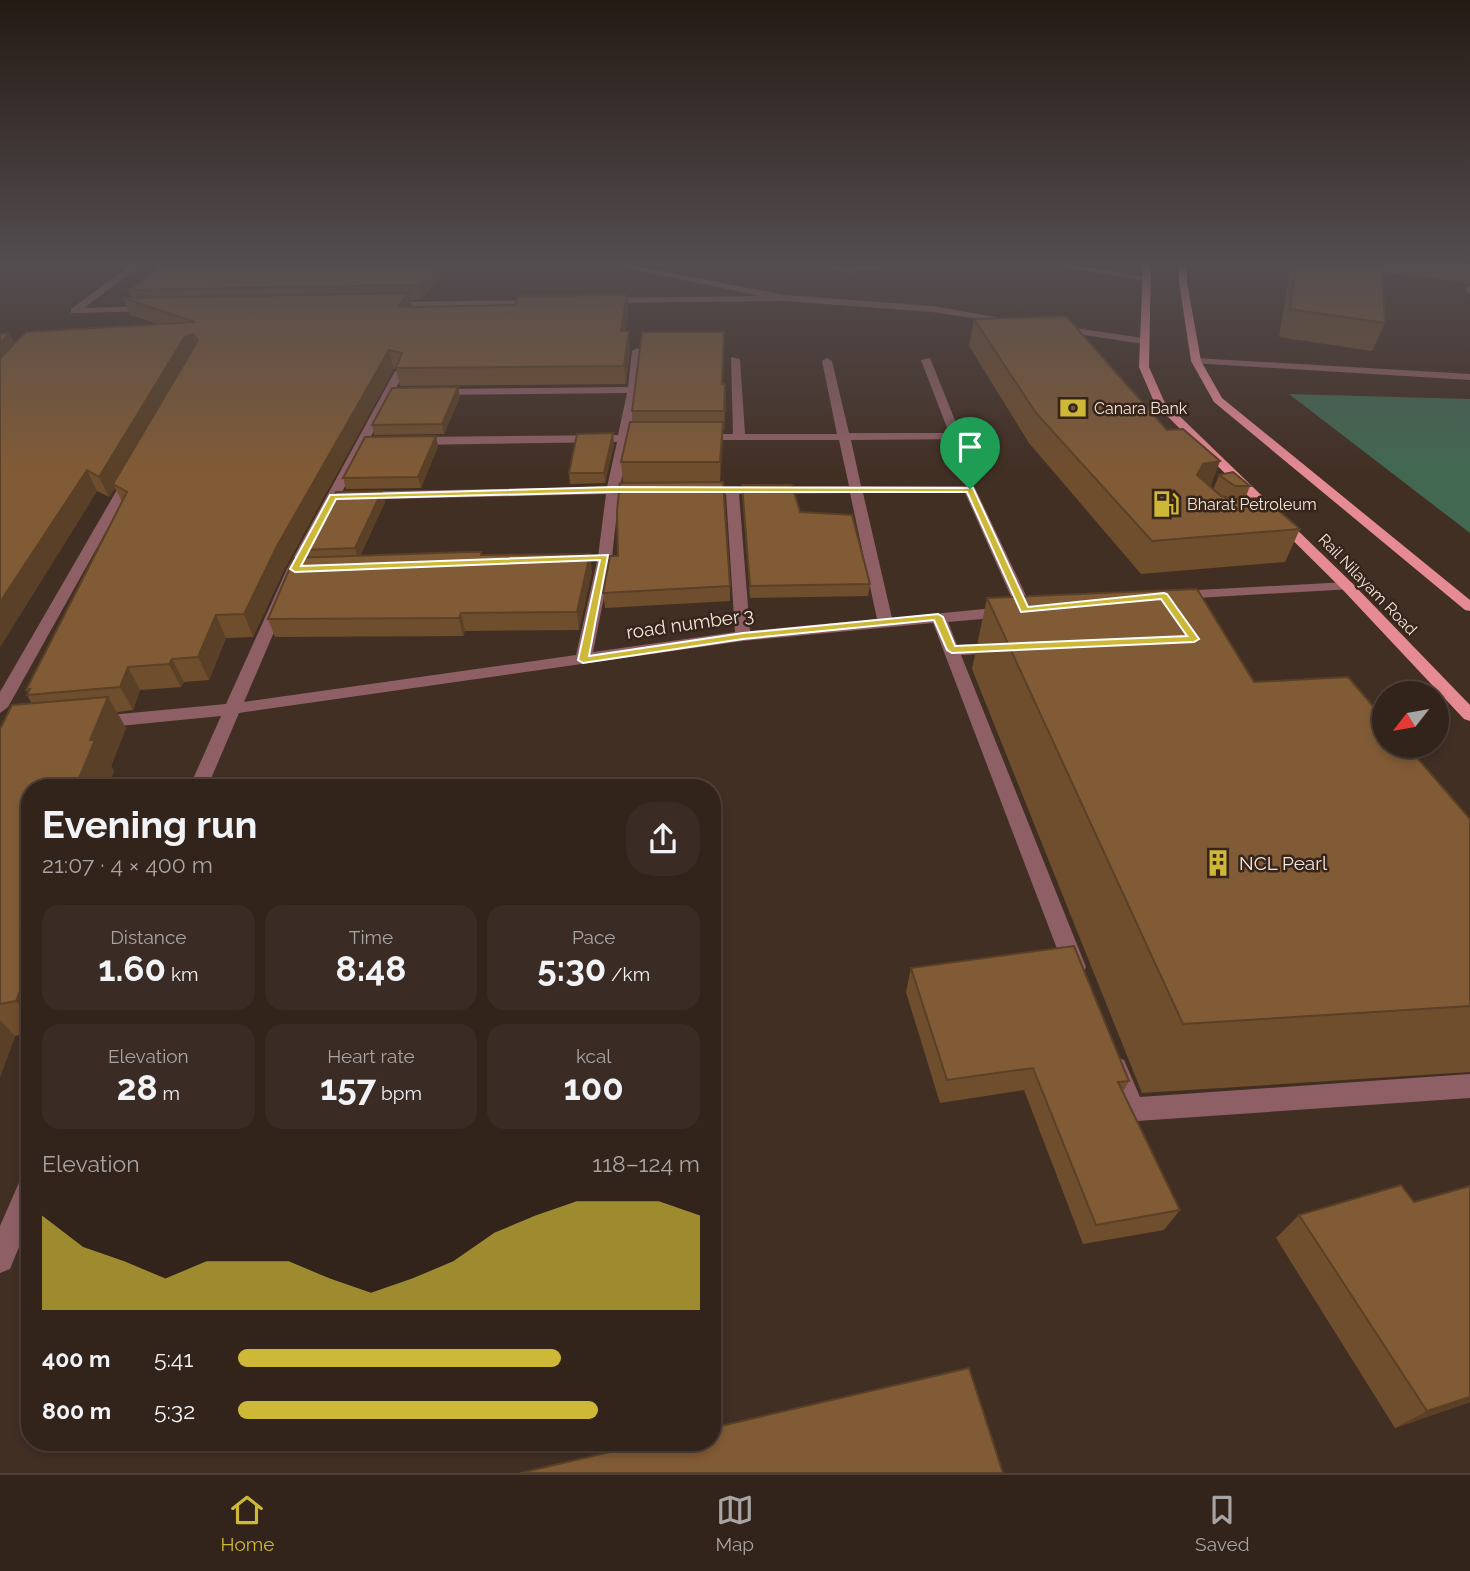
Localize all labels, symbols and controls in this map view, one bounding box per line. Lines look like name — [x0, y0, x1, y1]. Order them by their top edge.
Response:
bank icon: Canara Bank — [1058, 393, 1088, 423]
place label: Canara Bank — [1094, 399, 1188, 418]
pin — [940, 417, 1000, 489]
icon: arrive — [951, 428, 989, 466]
fuel station icon: Bharat Petroleum — [1151, 489, 1181, 519]
place label: Bharat Petroleum — [1187, 495, 1317, 514]
street label: Rail Nilayam Road — [1314, 530, 1421, 639]
street label: road number 3 — [625, 603, 755, 643]
north arrow — [1372, 681, 1449, 758]
map controls — [1372, 681, 1449, 758]
text: Evening run — [42, 802, 257, 847]
button: share — [626, 802, 700, 876]
building icon: NCL Pearl — [1203, 848, 1233, 878]
text: 21:07 · 4 × 400 m — [42, 851, 213, 878]
place label: NCL Pearl — [1239, 852, 1328, 874]
text: Distance — [110, 926, 186, 948]
text: Time — [349, 926, 393, 948]
text: Pace — [572, 926, 615, 948]
text: 1.60 — [98, 948, 166, 989]
text: 8:48 — [336, 948, 406, 989]
text: 5:30 — [537, 948, 606, 989]
text: km — [166, 963, 198, 985]
text: /km — [606, 963, 650, 985]
text: Elevation — [108, 1045, 189, 1067]
text: Heart rate — [327, 1045, 415, 1067]
text: kcal — [576, 1045, 611, 1067]
text: 28 — [117, 1067, 158, 1108]
text: 157 — [320, 1067, 376, 1108]
text: 100 — [564, 1067, 624, 1108]
text: m — [158, 1082, 180, 1104]
text: bpm — [376, 1082, 422, 1104]
text: Elevation — [42, 1150, 140, 1177]
text: 118–124 m — [592, 1150, 700, 1177]
text: 400 m — [42, 1345, 110, 1372]
text: 5:41 — [154, 1345, 193, 1372]
text: 800 m — [42, 1397, 111, 1424]
text: 5:32 — [154, 1397, 195, 1424]
tab: Home — [221, 1491, 274, 1555]
tab: Map — [715, 1491, 754, 1555]
tab: Saved — [1195, 1491, 1249, 1555]

